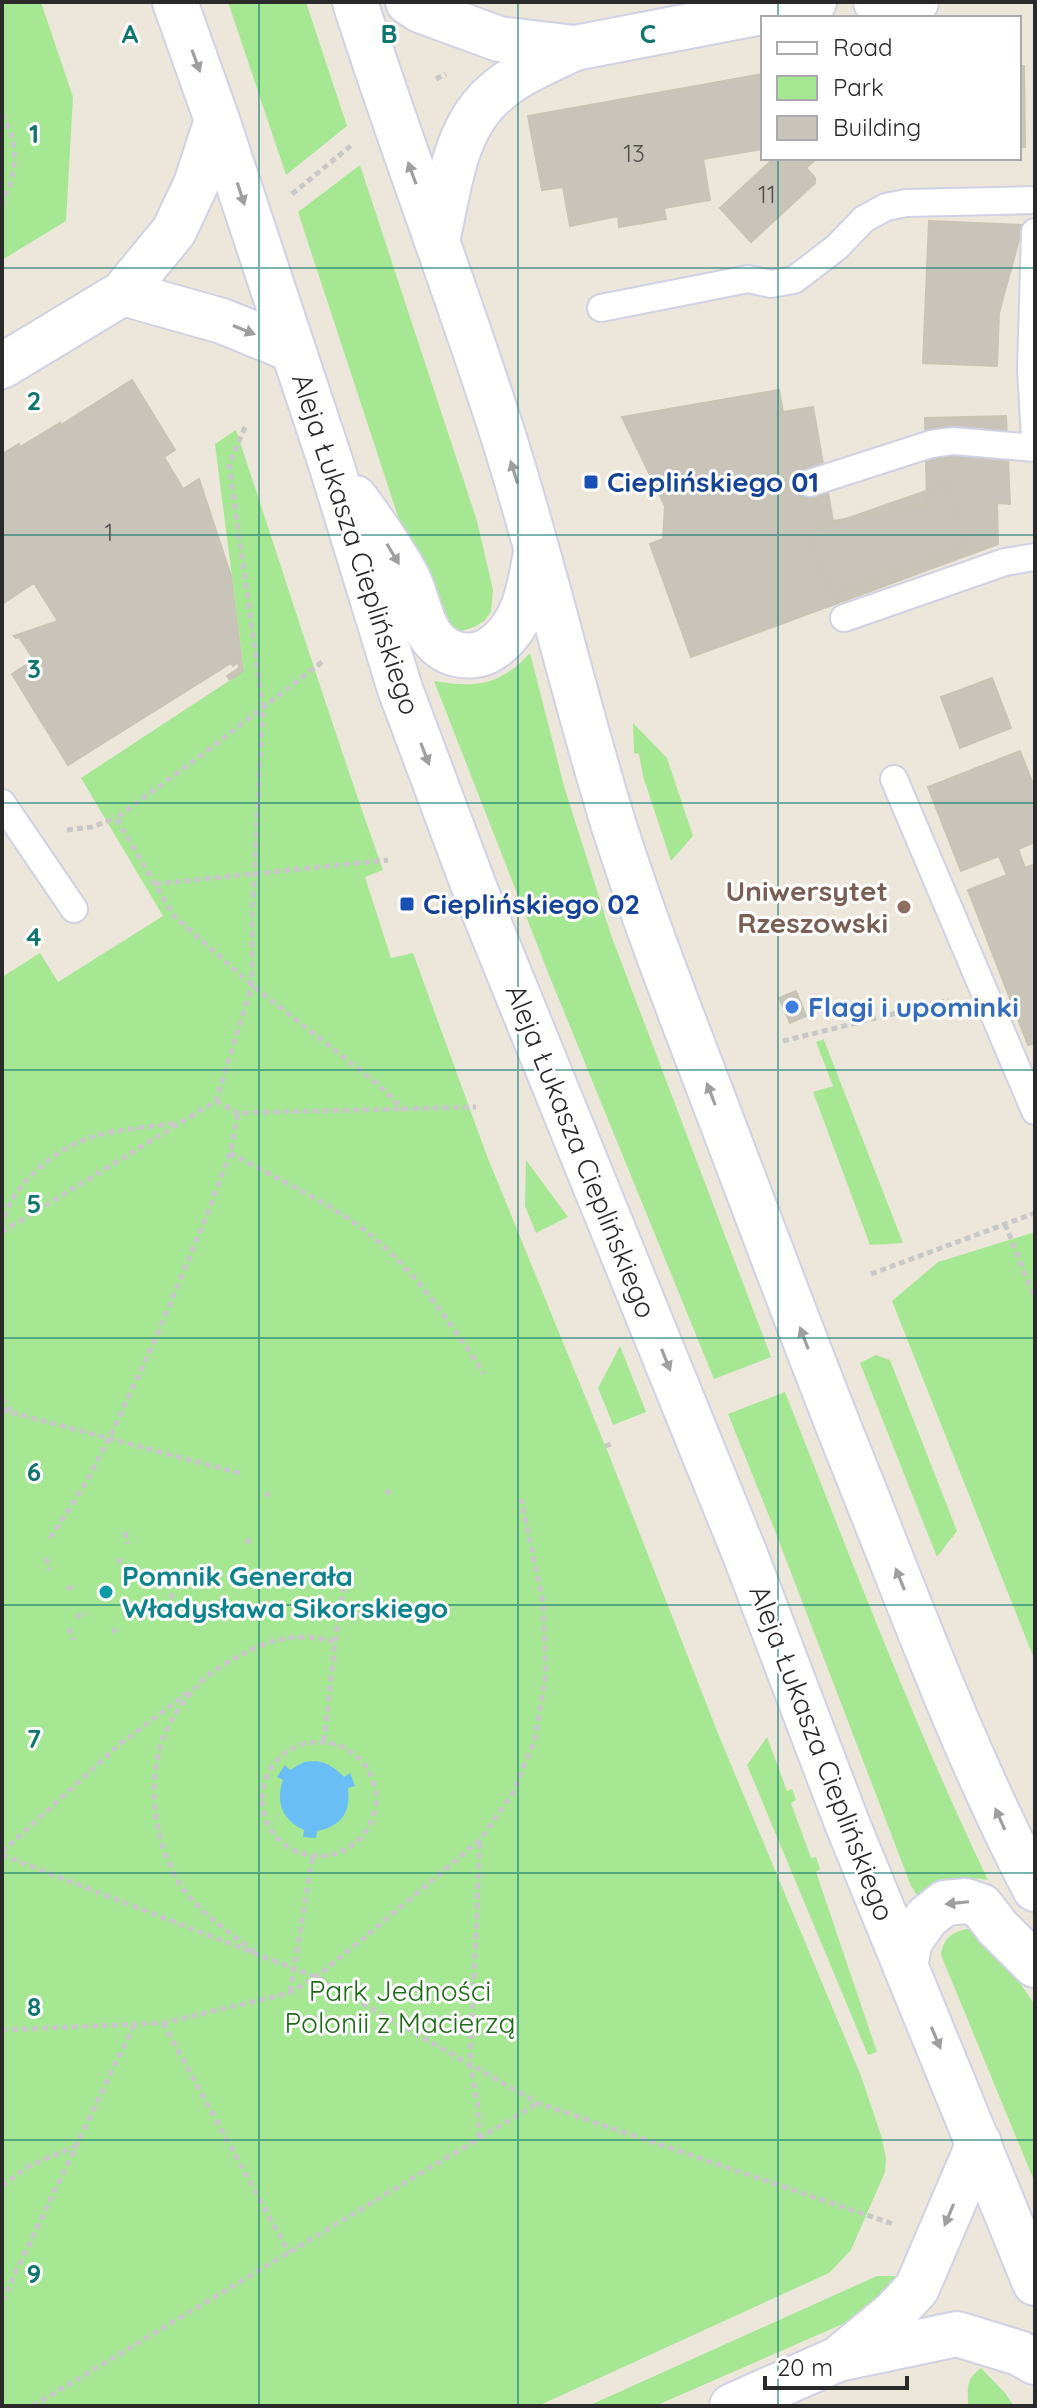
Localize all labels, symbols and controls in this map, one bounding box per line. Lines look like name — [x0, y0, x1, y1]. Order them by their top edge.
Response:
legend — [761, 16, 1021, 160]
text: A — [122, 17, 139, 50]
text: B — [380, 17, 398, 50]
text: C — [640, 17, 656, 50]
text: Road — [833, 32, 893, 62]
one-way arrow — [190, 49, 203, 73]
text: Park — [833, 72, 884, 102]
text: Building — [833, 112, 921, 142]
text: 1 — [29, 117, 39, 150]
house number: 13 — [623, 138, 645, 168]
one-way arrow — [406, 161, 418, 185]
house number: 11 — [758, 179, 776, 209]
one-way arrow — [235, 183, 248, 207]
one-way arrow — [232, 324, 256, 337]
street label: Aleja Łukasza Cieplińskiego — [285, 369, 428, 719]
text: 2 — [27, 384, 41, 417]
one-way arrow — [507, 460, 520, 484]
place label: Cieplińskiego 01 — [607, 464, 819, 499]
marker: Cieplińskiego 01 — [582, 473, 600, 491]
house number: 1 — [105, 517, 113, 547]
one-way arrow — [385, 543, 399, 565]
text: 3 — [27, 652, 41, 685]
one-way arrow — [419, 742, 432, 766]
place label: Uniwersytet Rzeszowski — [726, 873, 888, 940]
place label: Cieplińskiego 02 — [423, 886, 640, 921]
marker: Cieplińskiego 02 — [398, 895, 416, 913]
marker: Uniwersytet Rzeszowski — [895, 898, 913, 916]
text: 4 — [26, 920, 42, 953]
street label: Aleja Łukasza Cieplińskiego — [498, 979, 665, 1323]
place label: Flagi i upominki — [808, 989, 1019, 1024]
marker: Flagi i upominki — [783, 998, 801, 1016]
one-way arrow — [704, 1082, 717, 1106]
text: 5 — [27, 1187, 41, 1220]
one-way arrow — [797, 1325, 810, 1349]
one-way arrow — [660, 1348, 673, 1372]
text: 6 — [27, 1455, 41, 1488]
place label: Pomnik Generała Władysława Sikorskiego — [122, 1558, 448, 1625]
one-way arrow — [893, 1567, 906, 1591]
street label: Aleja Łukasza Cieplińskiego — [742, 1580, 903, 1926]
marker: Pomnik Generała Władysława Sikorskiego — [97, 1583, 115, 1601]
text: 7 — [27, 1722, 41, 1755]
one-way arrow — [993, 1807, 1006, 1831]
one-way arrow — [944, 1897, 969, 1910]
park label: Park Jedności Polonii z Macierzą — [285, 1973, 515, 2040]
text: 8 — [27, 1990, 41, 2023]
one-way arrow — [929, 2026, 942, 2050]
one-way arrow — [943, 2204, 956, 2227]
text: 9 — [27, 2257, 41, 2290]
scale bar — [765, 2340, 907, 2390]
text: 20 m — [777, 2352, 833, 2382]

